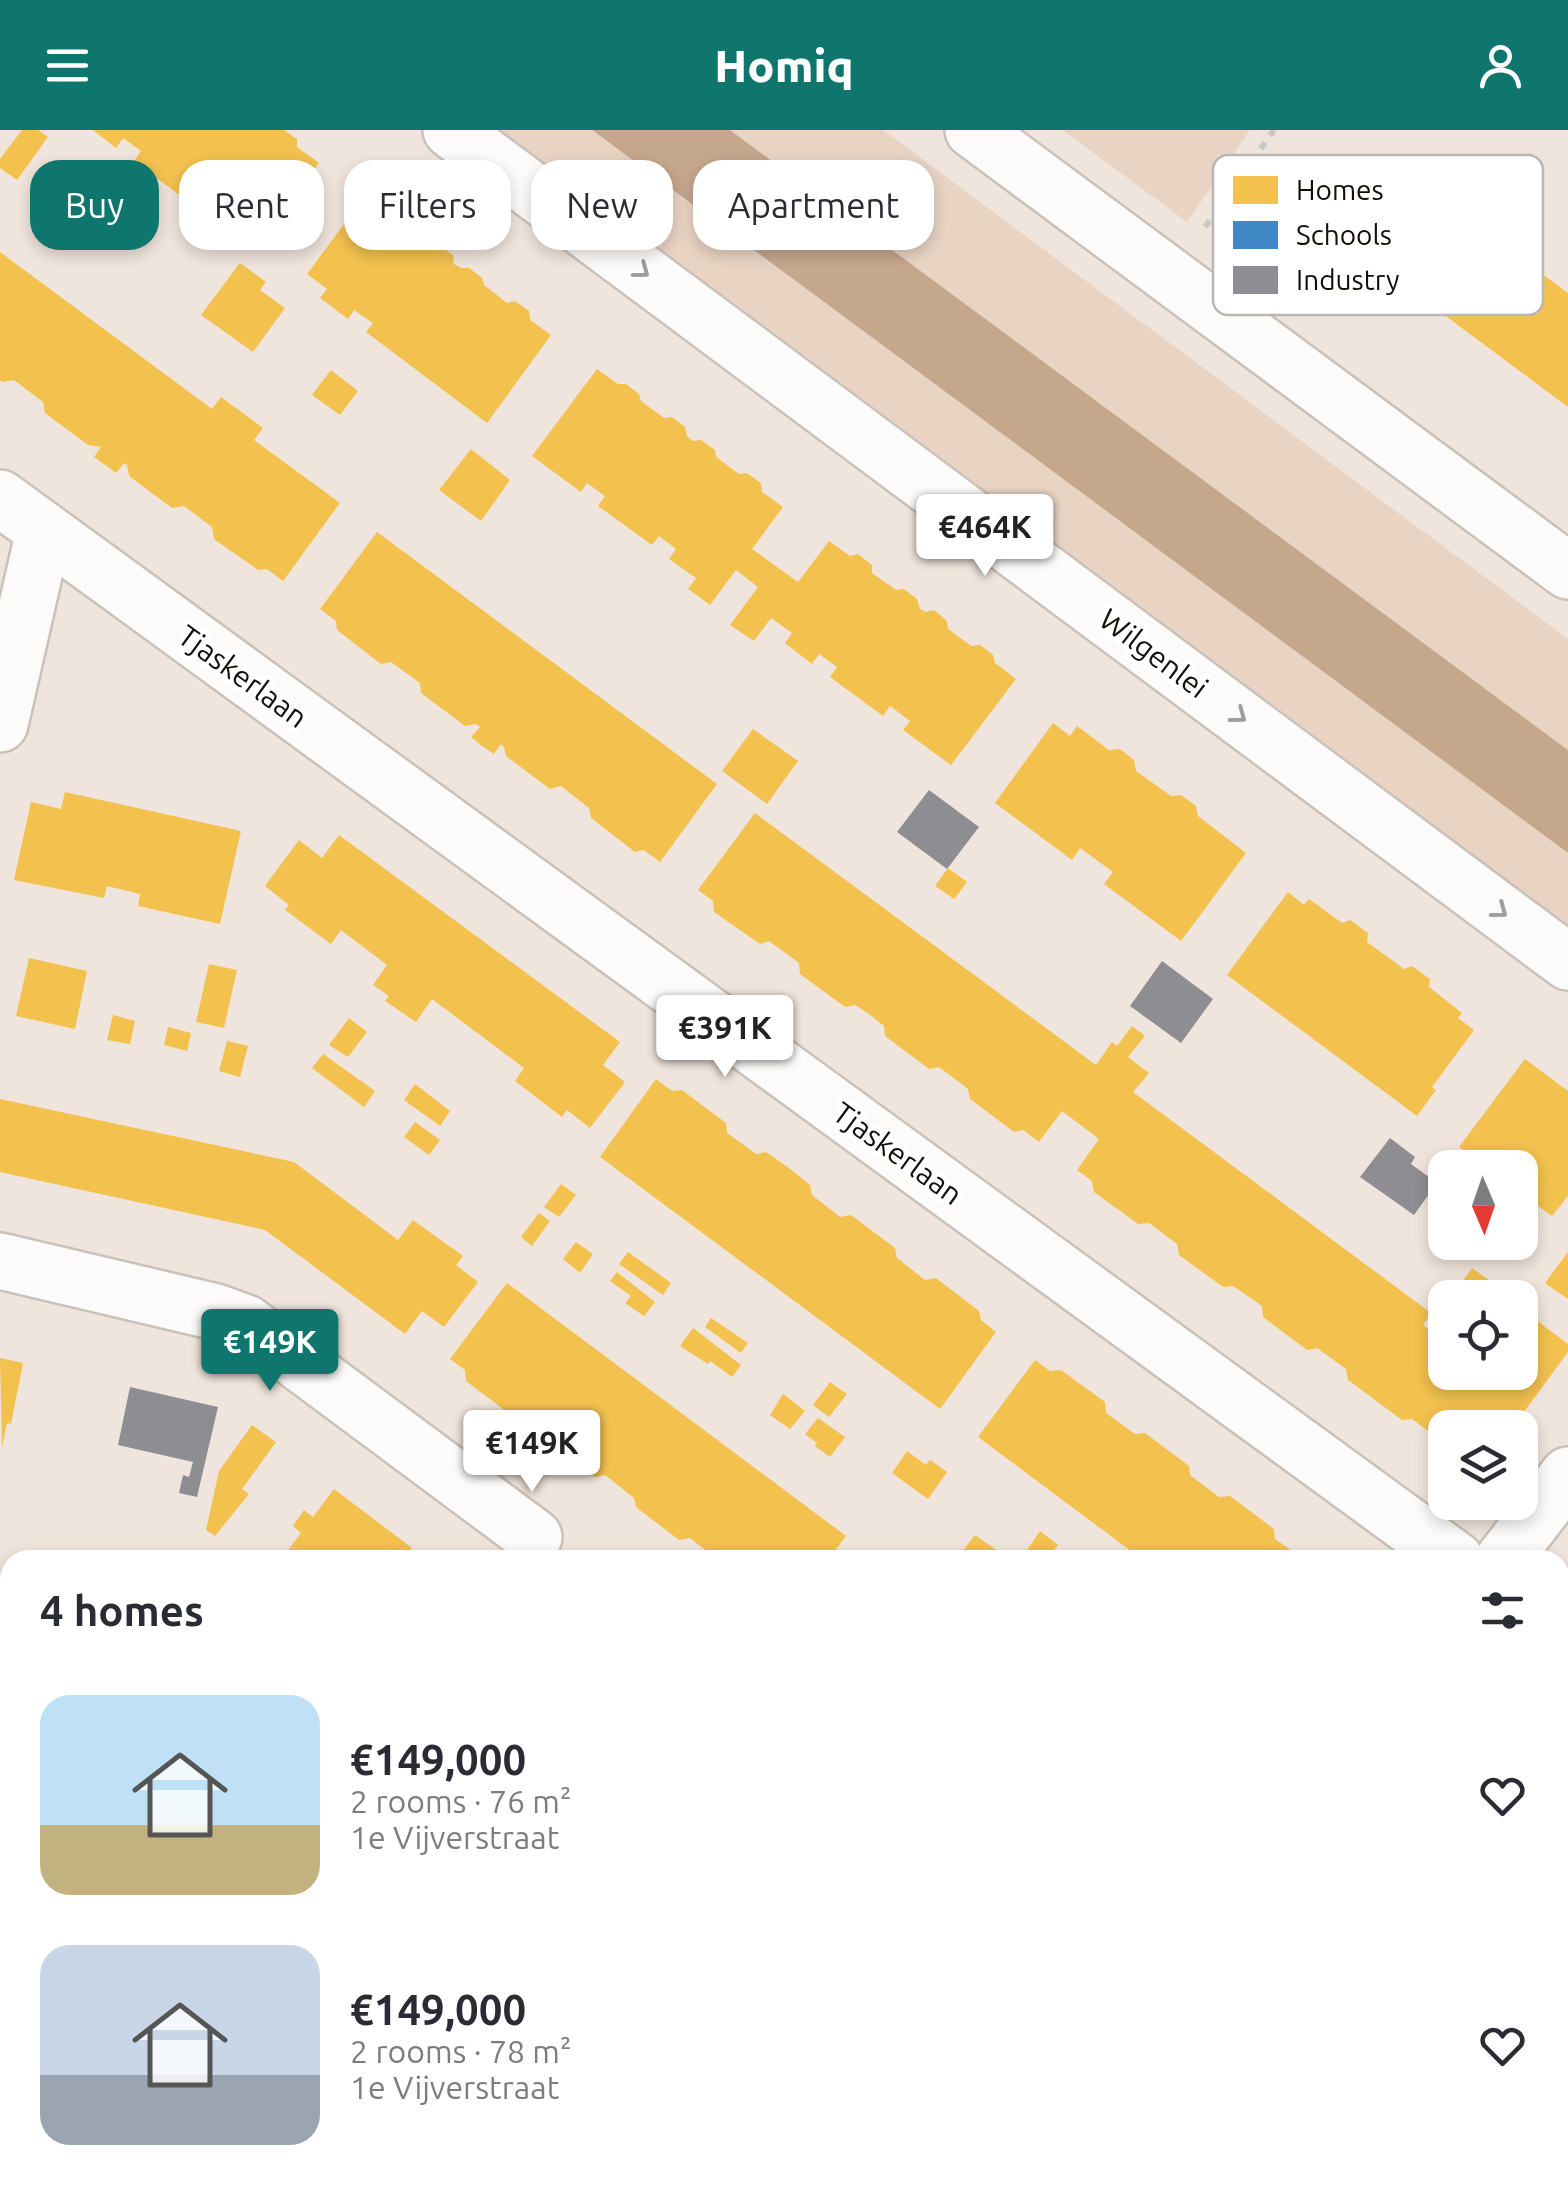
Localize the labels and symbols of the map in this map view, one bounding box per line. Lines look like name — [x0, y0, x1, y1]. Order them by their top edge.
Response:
legend — [1213, 155, 1543, 315]
text: Homes — [1296, 174, 1384, 205]
text: Schools — [1296, 219, 1392, 250]
one-way arrow — [631, 260, 649, 277]
text: Industry — [1296, 264, 1399, 295]
pin: €464K — [915, 494, 1055, 579]
street label: Wilgenlei — [1093, 601, 1215, 705]
street label: Tjaskerlaan — [172, 618, 314, 734]
one-way arrow — [1228, 705, 1246, 722]
one-way arrow — [1489, 899, 1507, 916]
pin: €391K — [655, 995, 795, 1080]
street label: Tjaskerlaan — [827, 1095, 969, 1211]
north arrow — [1428, 1150, 1538, 1260]
pin: €149K — [200, 1309, 340, 1394]
pin: €149K — [462, 1410, 602, 1495]

